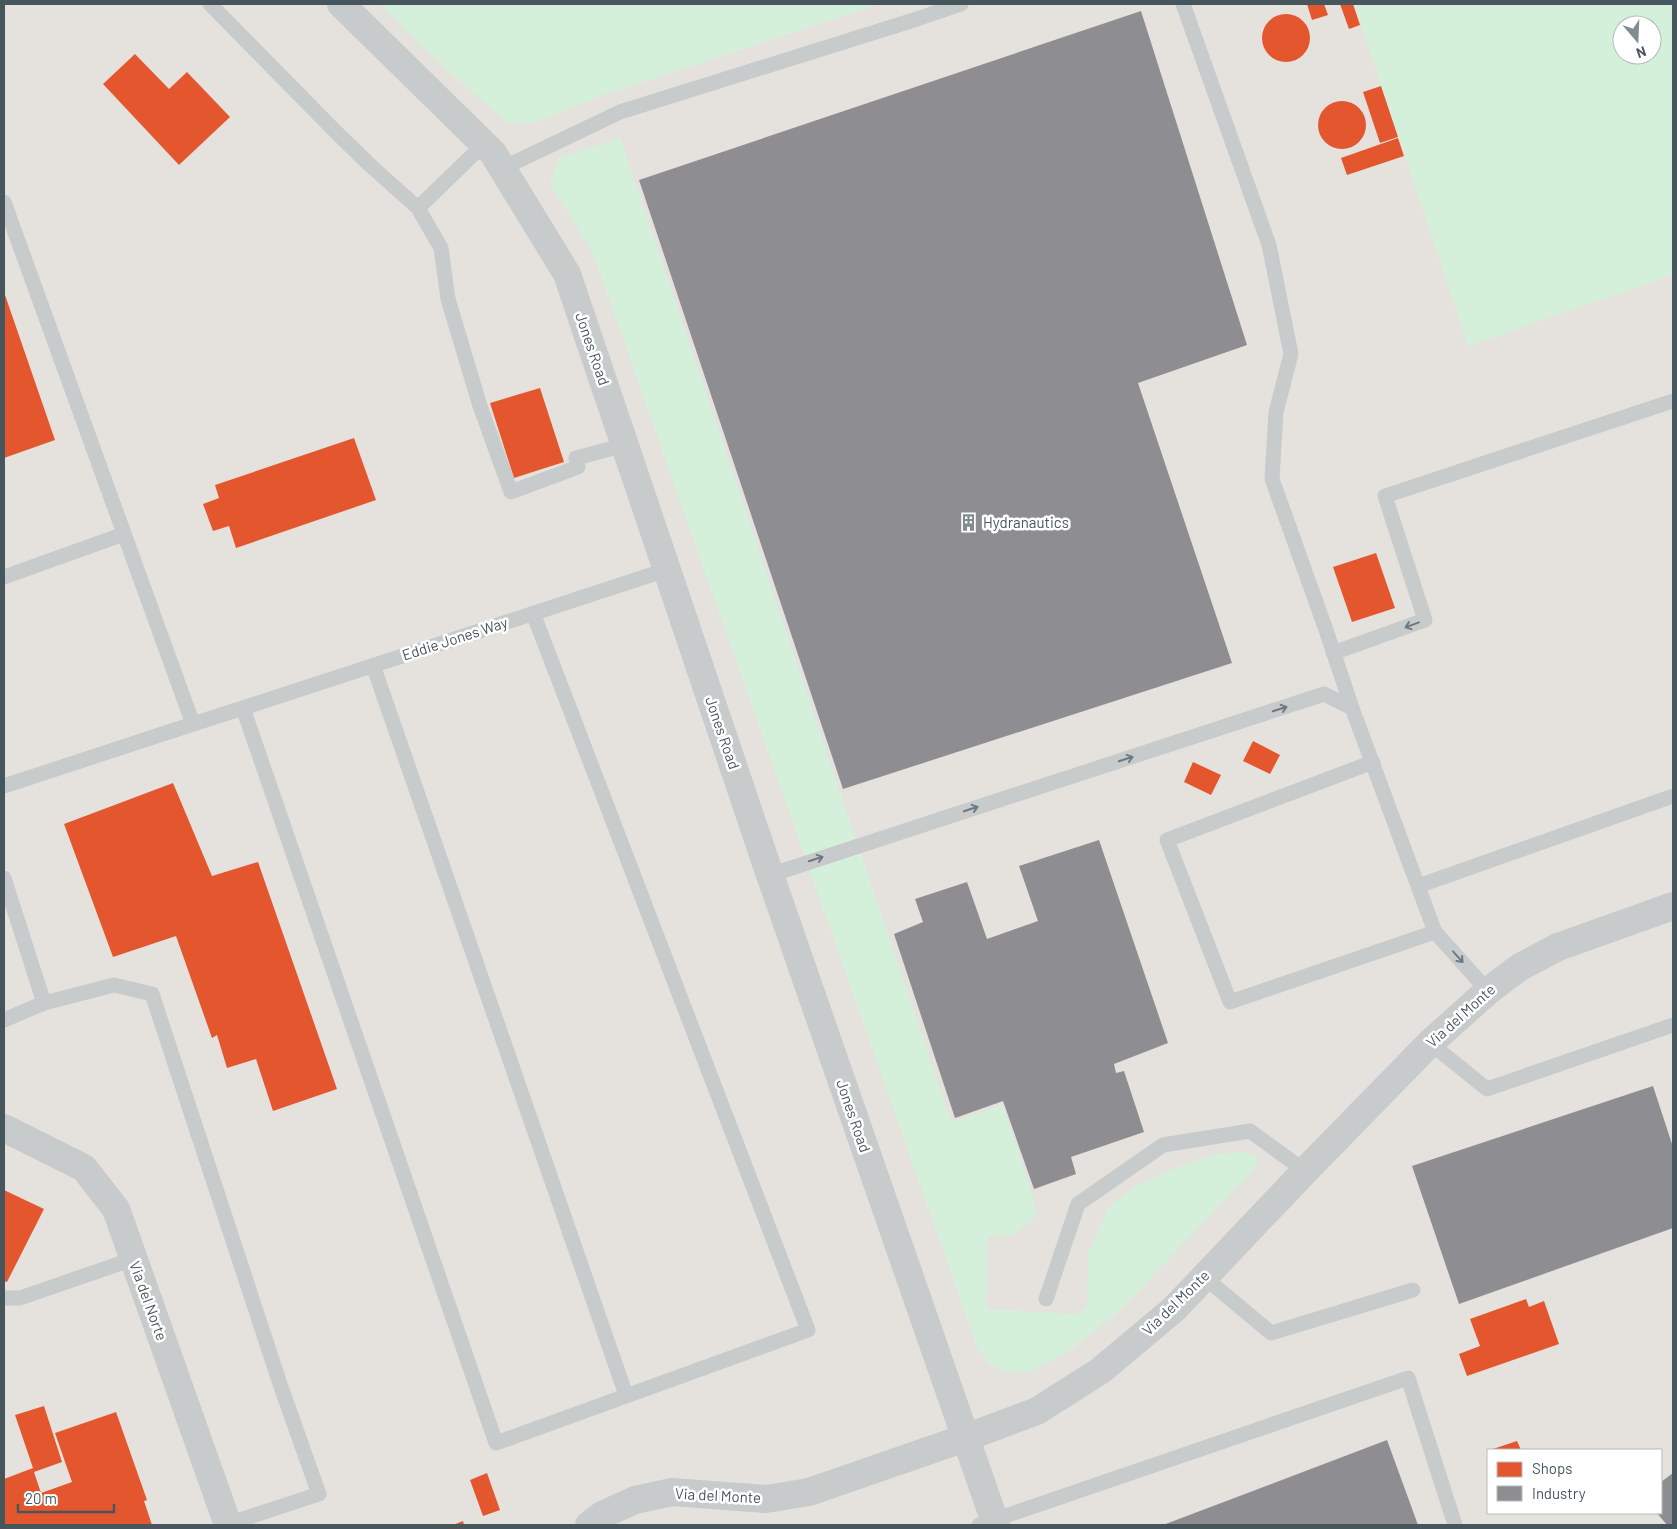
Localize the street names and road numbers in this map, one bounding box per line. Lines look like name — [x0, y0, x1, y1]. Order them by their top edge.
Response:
street label: Jones Road — [572, 310, 614, 388]
street label: Eddie Jones Way — [400, 612, 510, 664]
street label: Jones Road — [702, 694, 744, 772]
street label: Via del Monte — [1422, 980, 1498, 1051]
street label: Jones Road — [833, 1077, 875, 1155]
street label: Via del Norte — [126, 1258, 172, 1343]
street label: Via del Monte — [1138, 1266, 1213, 1339]
street label: Via del Monte — [675, 1484, 762, 1506]

